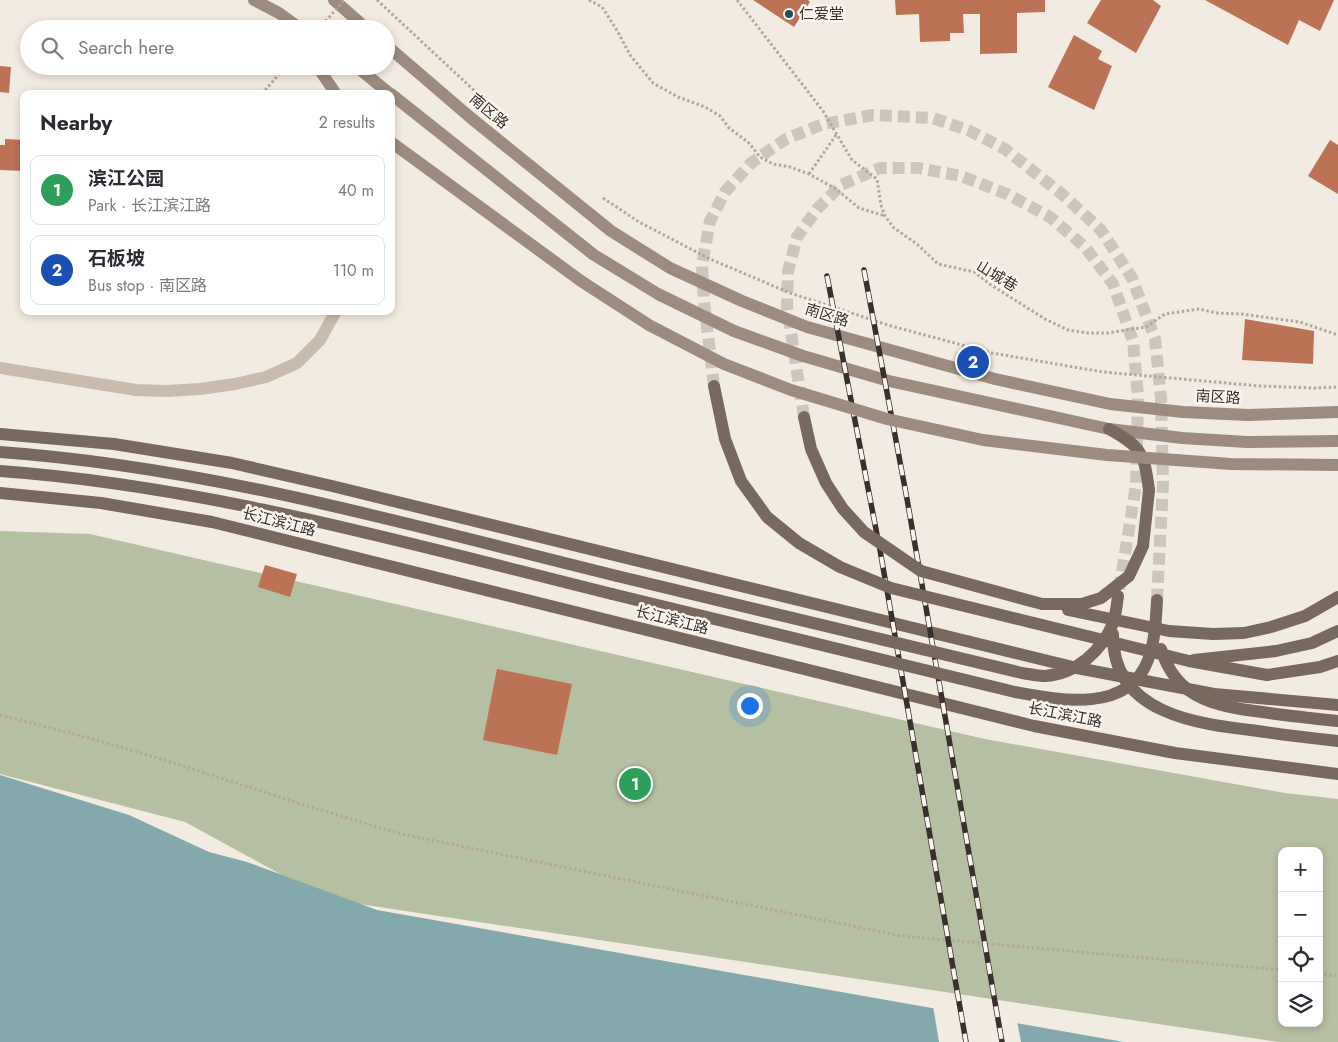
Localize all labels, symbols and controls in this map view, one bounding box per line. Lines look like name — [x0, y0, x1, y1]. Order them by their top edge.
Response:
place label: 仁爱堂 — [799, 3, 844, 25]
marker: 仁爱堂 — [783, 8, 795, 20]
search box — [20, 20, 395, 75]
icon: search — [38, 34, 66, 62]
text: Search here — [78, 34, 174, 61]
street label: 南区路 — [465, 88, 513, 134]
text: Nearby — [40, 108, 112, 138]
text: 2 results — [319, 111, 375, 134]
text: 滨江公园 — [88, 165, 164, 192]
text: 1 — [53, 179, 61, 202]
text: 40 m — [338, 179, 374, 202]
text: Park · 长江滨江路 — [88, 194, 211, 217]
text: 石板坡 — [88, 245, 145, 272]
street label: 山城巷 — [972, 255, 1022, 297]
text: 2 — [52, 259, 62, 282]
text: 110 m — [333, 259, 374, 282]
text: Bus stop · 南区路 — [88, 274, 207, 297]
street label: 南区路 — [802, 298, 852, 332]
pin: 2 — [957, 343, 989, 381]
street label: 南区路 — [1195, 385, 1241, 409]
street label: 长江滨江路 — [240, 502, 318, 542]
street label: 长江滨江路 — [633, 600, 711, 640]
your location — [737, 693, 763, 719]
street label: 长江滨江路 — [1026, 697, 1104, 733]
pin: 1 — [619, 765, 651, 803]
map controls — [1278, 847, 1323, 1027]
button: + — [1278, 847, 1323, 892]
button: − — [1278, 892, 1323, 937]
button: locate — [1278, 937, 1323, 982]
button: layers — [1278, 982, 1323, 1027]

